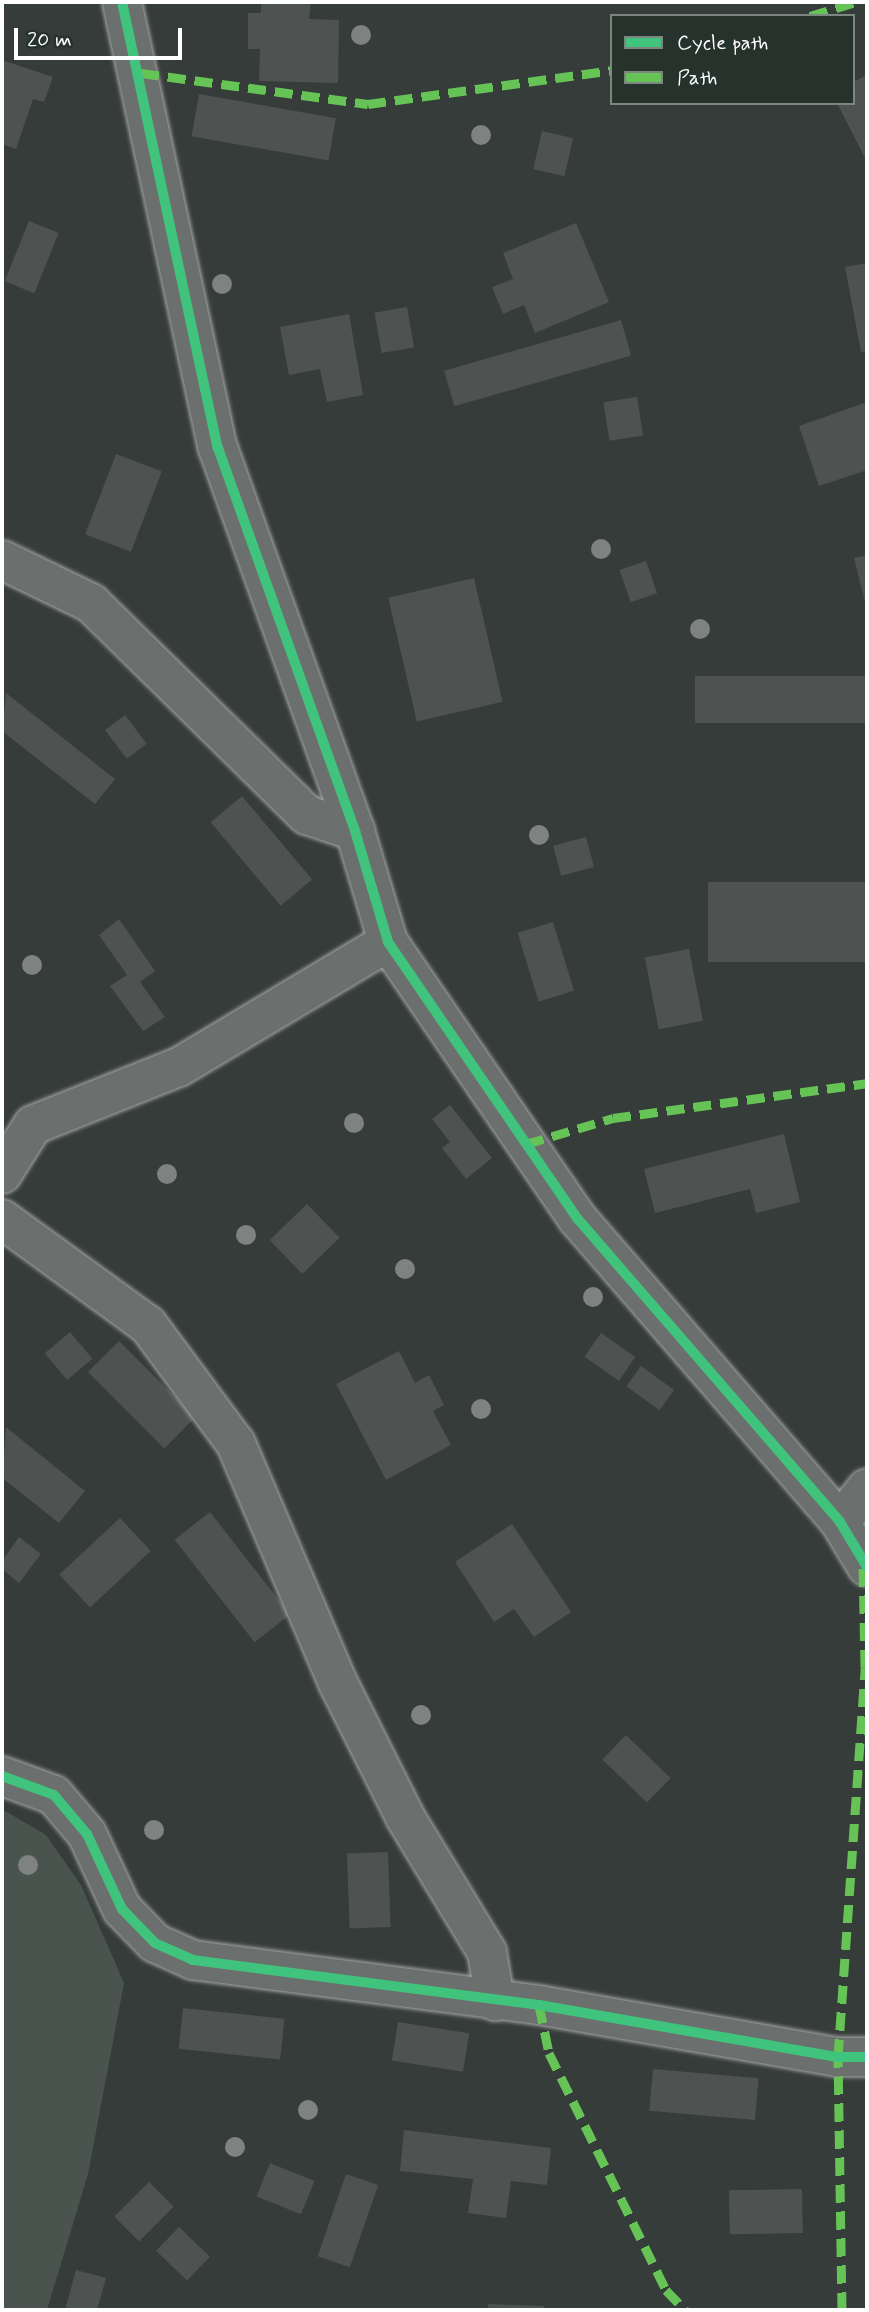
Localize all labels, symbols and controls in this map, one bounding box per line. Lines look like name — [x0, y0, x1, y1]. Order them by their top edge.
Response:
scale bar — [18, 14, 186, 58]
legend — [610, 14, 855, 105]
text: 20 m — [27, 26, 72, 54]
text: Cycle path — [677, 29, 768, 57]
text: Path — [677, 64, 717, 92]

